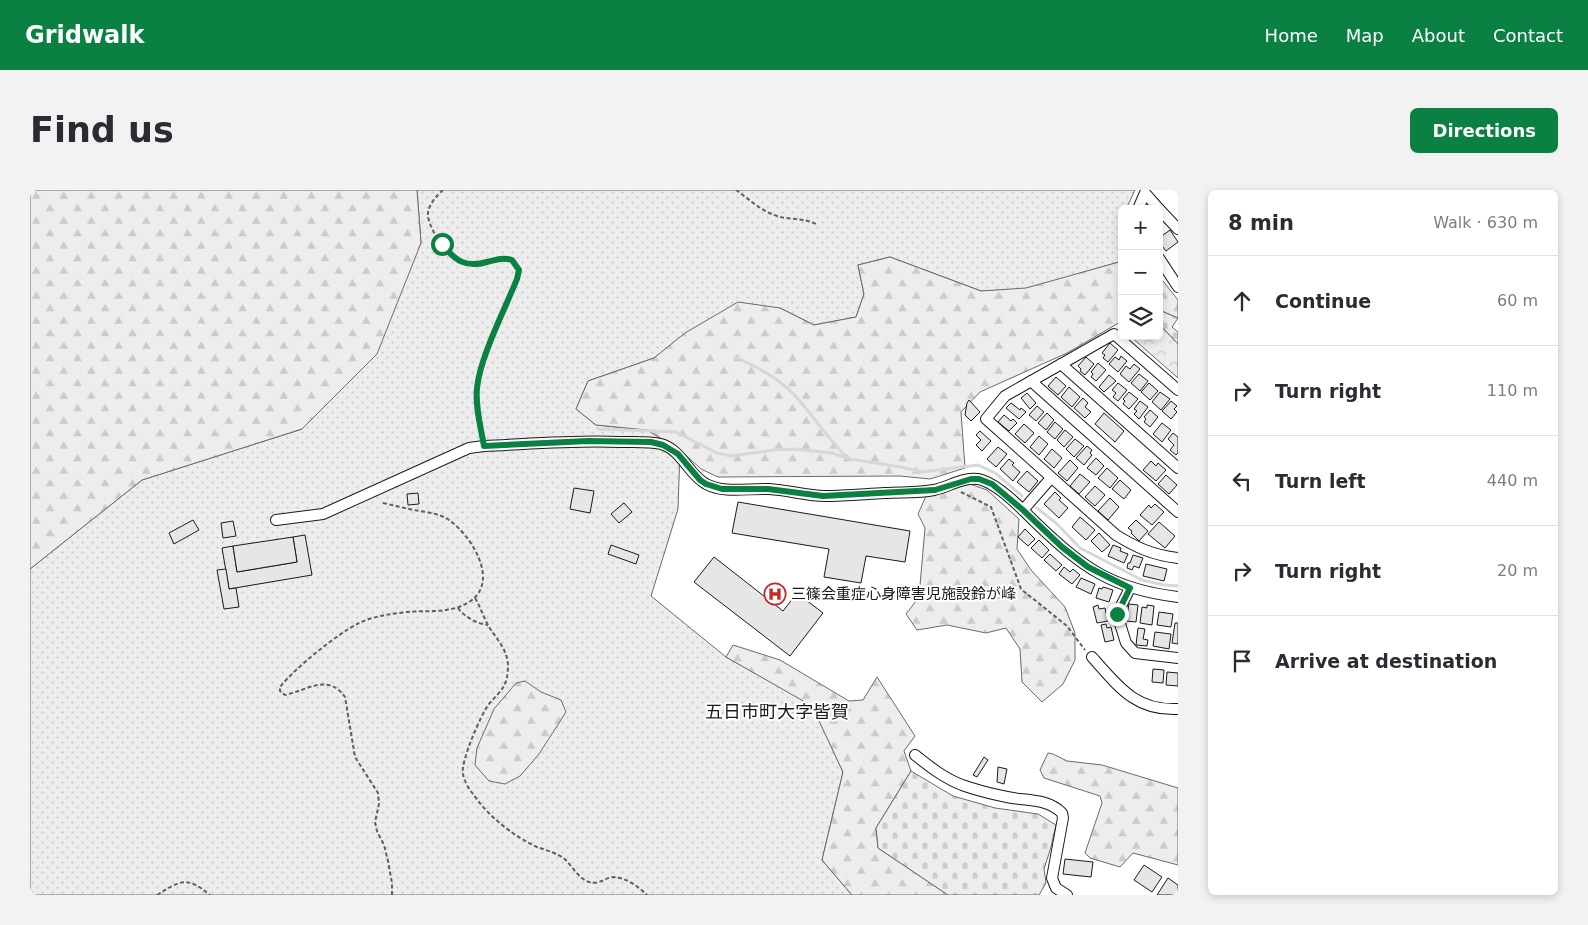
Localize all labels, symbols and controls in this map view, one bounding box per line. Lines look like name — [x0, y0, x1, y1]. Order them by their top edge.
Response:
text: Gridwalk — [25, 21, 145, 49]
text: Home — [1265, 25, 1318, 46]
text: Map — [1346, 25, 1384, 46]
text: About — [1412, 25, 1465, 46]
text: Contact — [1493, 25, 1563, 46]
button: Directions — [1410, 108, 1558, 153]
text: Find us — [30, 110, 174, 150]
map controls — [1118, 205, 1163, 340]
button: + — [1118, 205, 1163, 250]
text: 8 min — [1228, 211, 1294, 235]
text: Walk · 630 m — [1433, 213, 1538, 232]
route start — [431, 233, 454, 256]
button: − — [1118, 250, 1163, 295]
icon: ahead — [1228, 287, 1256, 315]
text: Continue — [1275, 290, 1371, 312]
text: 60 m — [1497, 291, 1538, 310]
button: layers — [1118, 295, 1163, 340]
icon: right — [1228, 377, 1256, 405]
text: Turn right — [1275, 380, 1381, 402]
text: 110 m — [1487, 381, 1538, 400]
icon: left — [1228, 467, 1256, 495]
text: Turn left — [1275, 470, 1366, 492]
text: 440 m — [1487, 471, 1538, 490]
icon: right — [1228, 557, 1256, 585]
text: Turn right — [1275, 560, 1381, 582]
text: 20 m — [1497, 561, 1538, 580]
hospital icon: 三篠会重症心身障害児施設鈴が峰 — [763, 582, 787, 606]
place label: 三篠会重症心身障害児施設鈴が峰 — [791, 585, 1016, 603]
route end — [1106, 603, 1129, 626]
icon: arrive — [1228, 647, 1256, 675]
text: Arrive at destination — [1275, 650, 1497, 672]
district label: 五日市町大字皆賀 — [705, 701, 849, 722]

